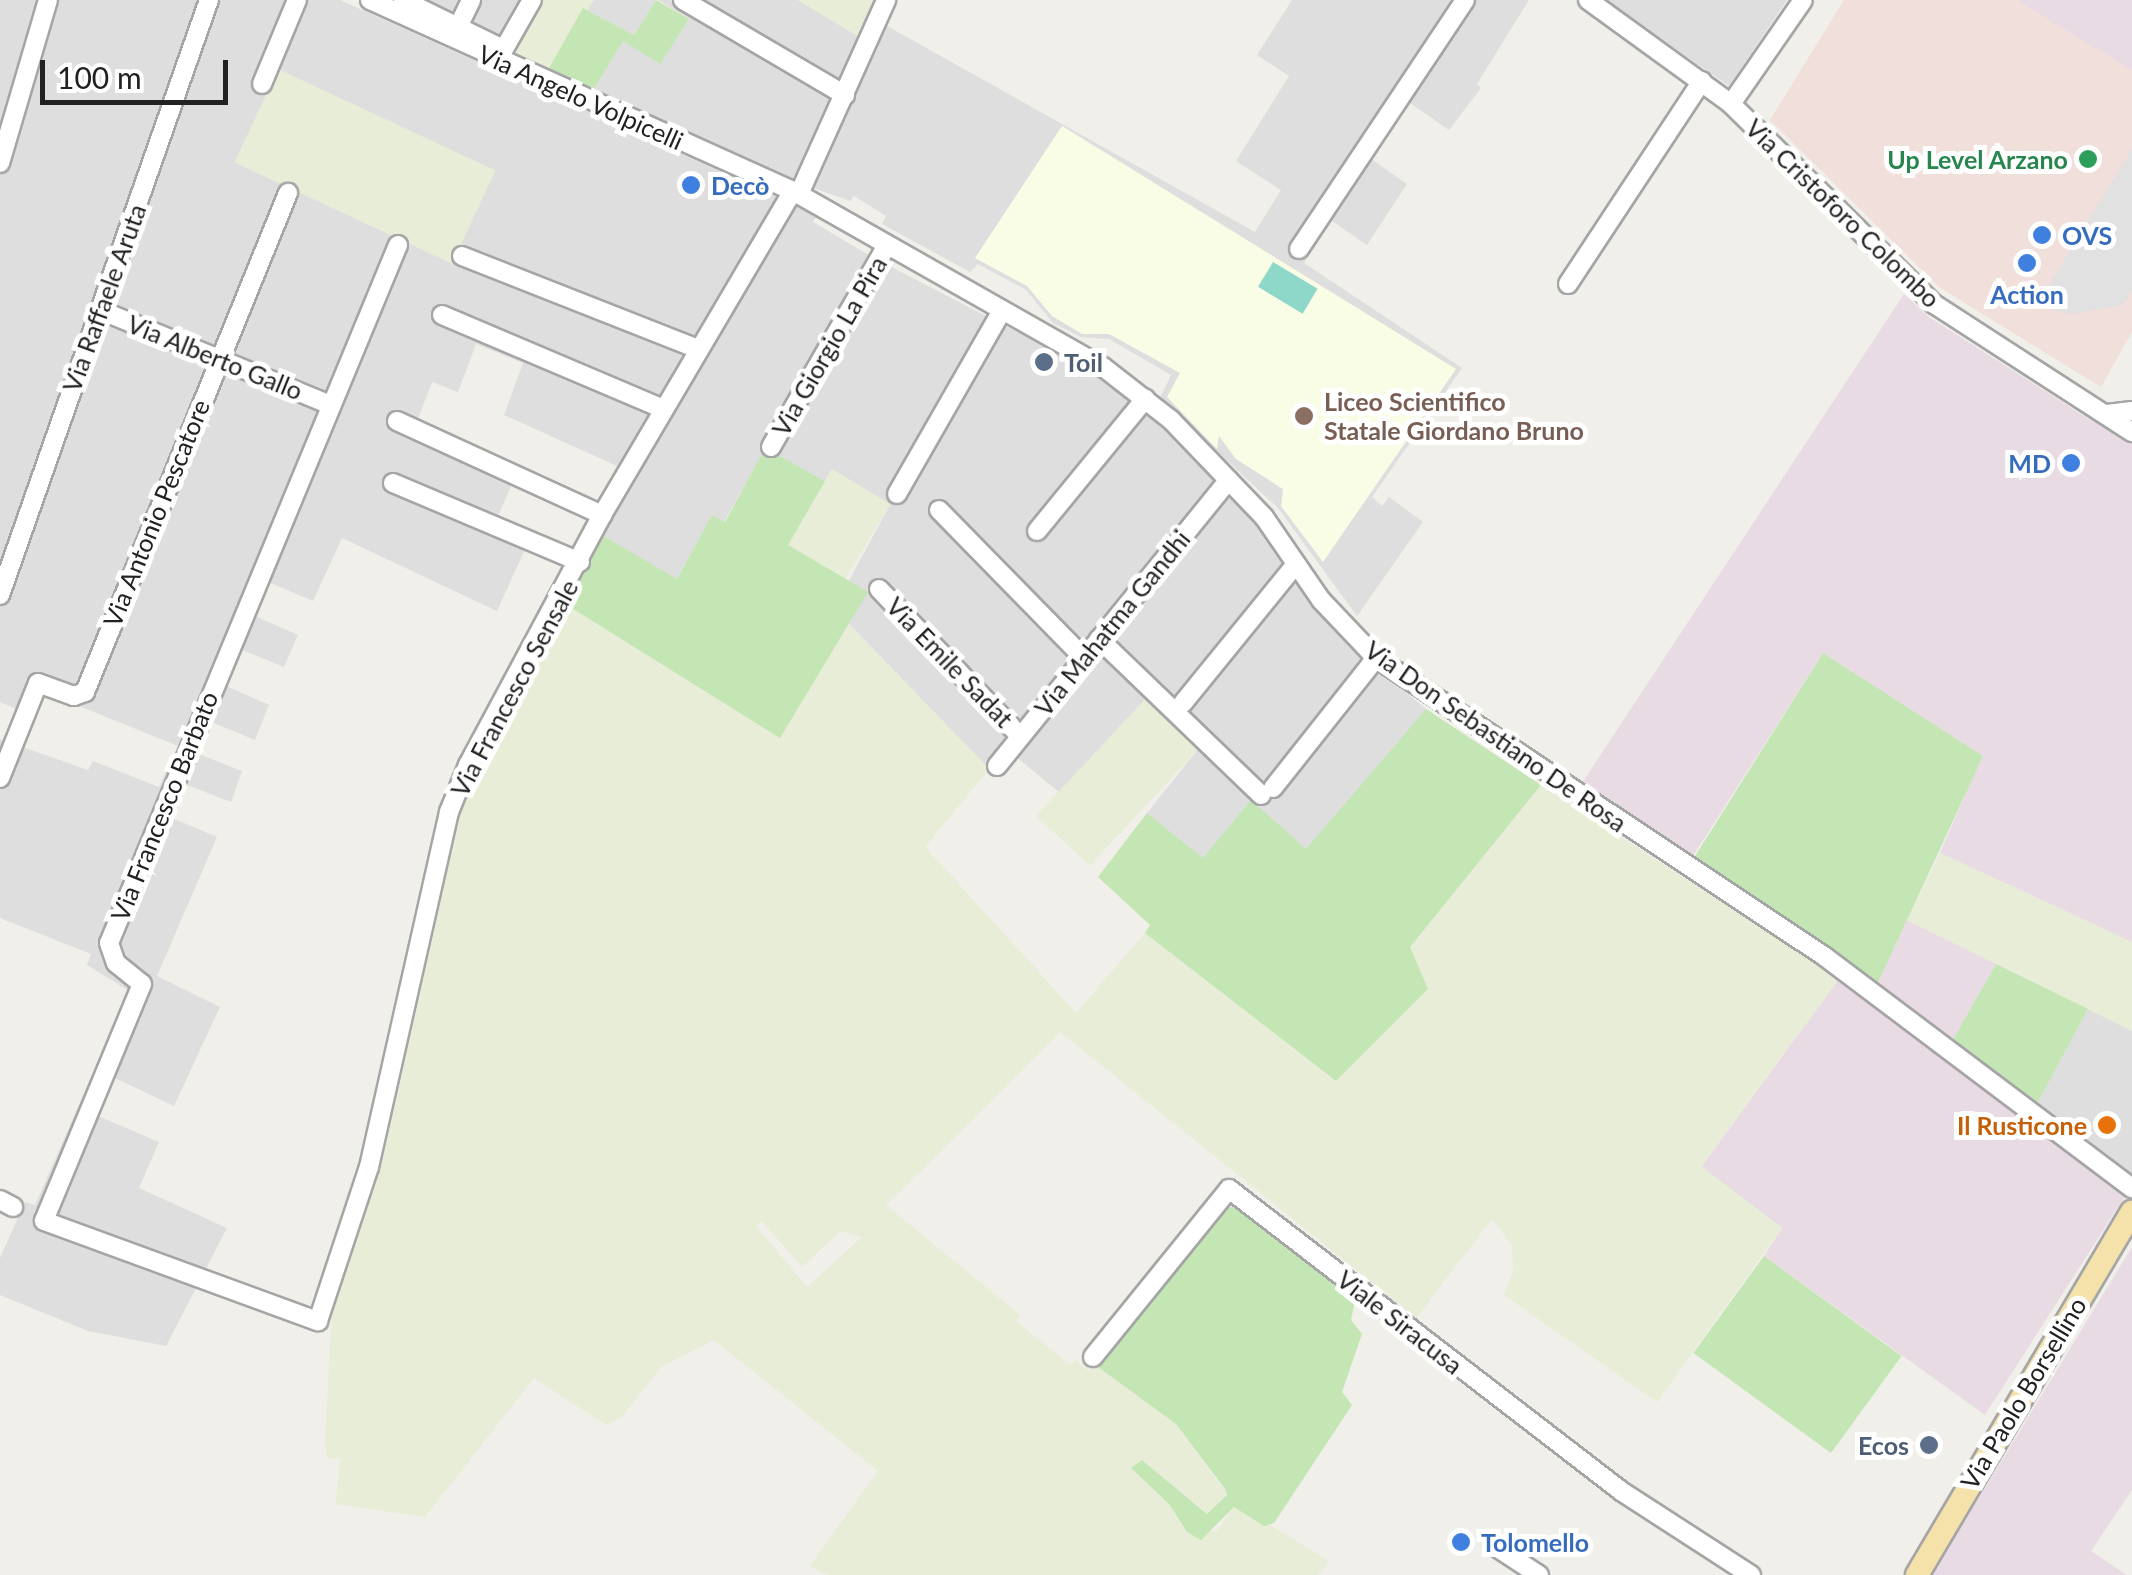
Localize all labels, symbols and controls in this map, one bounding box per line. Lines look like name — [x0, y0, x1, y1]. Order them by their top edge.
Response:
street label: Via Angelo Volpicelli — [473, 38, 689, 156]
scale bar — [45, 40, 232, 102]
text: 100 m — [57, 59, 142, 95]
street label: Via Cristoforo Colombo — [1740, 113, 1946, 313]
place label: Up Level Arzano — [1886, 144, 2068, 174]
marker: Up Level Arzano — [2077, 148, 2099, 170]
place label: Decò — [711, 170, 769, 200]
marker: Decò — [680, 174, 702, 196]
street label: Via Raffaele Aruta — [56, 200, 152, 396]
place label: OVS — [2062, 220, 2112, 250]
marker: OVS — [2031, 224, 2053, 246]
street label: Via Giorgio La Pira — [765, 251, 893, 441]
marker: Action — [2016, 252, 2038, 274]
place label: Action — [1990, 279, 2064, 309]
street label: Via Alberto Gallo — [123, 308, 307, 406]
place label: Toil — [1064, 347, 1103, 377]
marker: Toil — [1033, 351, 1055, 373]
place label: Liceo Scientifico Statale Giordano Bruno — [1324, 387, 1584, 446]
street label: Via Antonio Pescatore — [96, 395, 216, 631]
marker: Liceo Scientifico Statale Giordano Bruno — [1293, 405, 1315, 427]
place label: MD — [2008, 448, 2051, 478]
marker: MD — [2060, 452, 2082, 474]
street label: Via Mahatma Gandhi — [1028, 524, 1196, 722]
street label: Via Francesco Sensale — [444, 575, 584, 801]
street label: Via Emile Sadat — [881, 591, 1019, 733]
street label: Via Don Sebastiano De Rosa — [1360, 634, 1632, 838]
street label: Via Francesco Barbato — [104, 687, 224, 925]
place label: Il Rusticone — [1957, 1110, 2087, 1140]
marker: Il Rusticone — [2096, 1114, 2118, 1136]
street label: Viale Siracusa — [1331, 1264, 1469, 1380]
street label: Via Paolo Borsellino — [1954, 1292, 2092, 1494]
place label: Ecos — [1858, 1430, 1909, 1460]
marker: Ecos — [1918, 1434, 1940, 1456]
place label: Tolomello — [1481, 1527, 1589, 1557]
marker: Tolomello — [1450, 1531, 1472, 1553]

